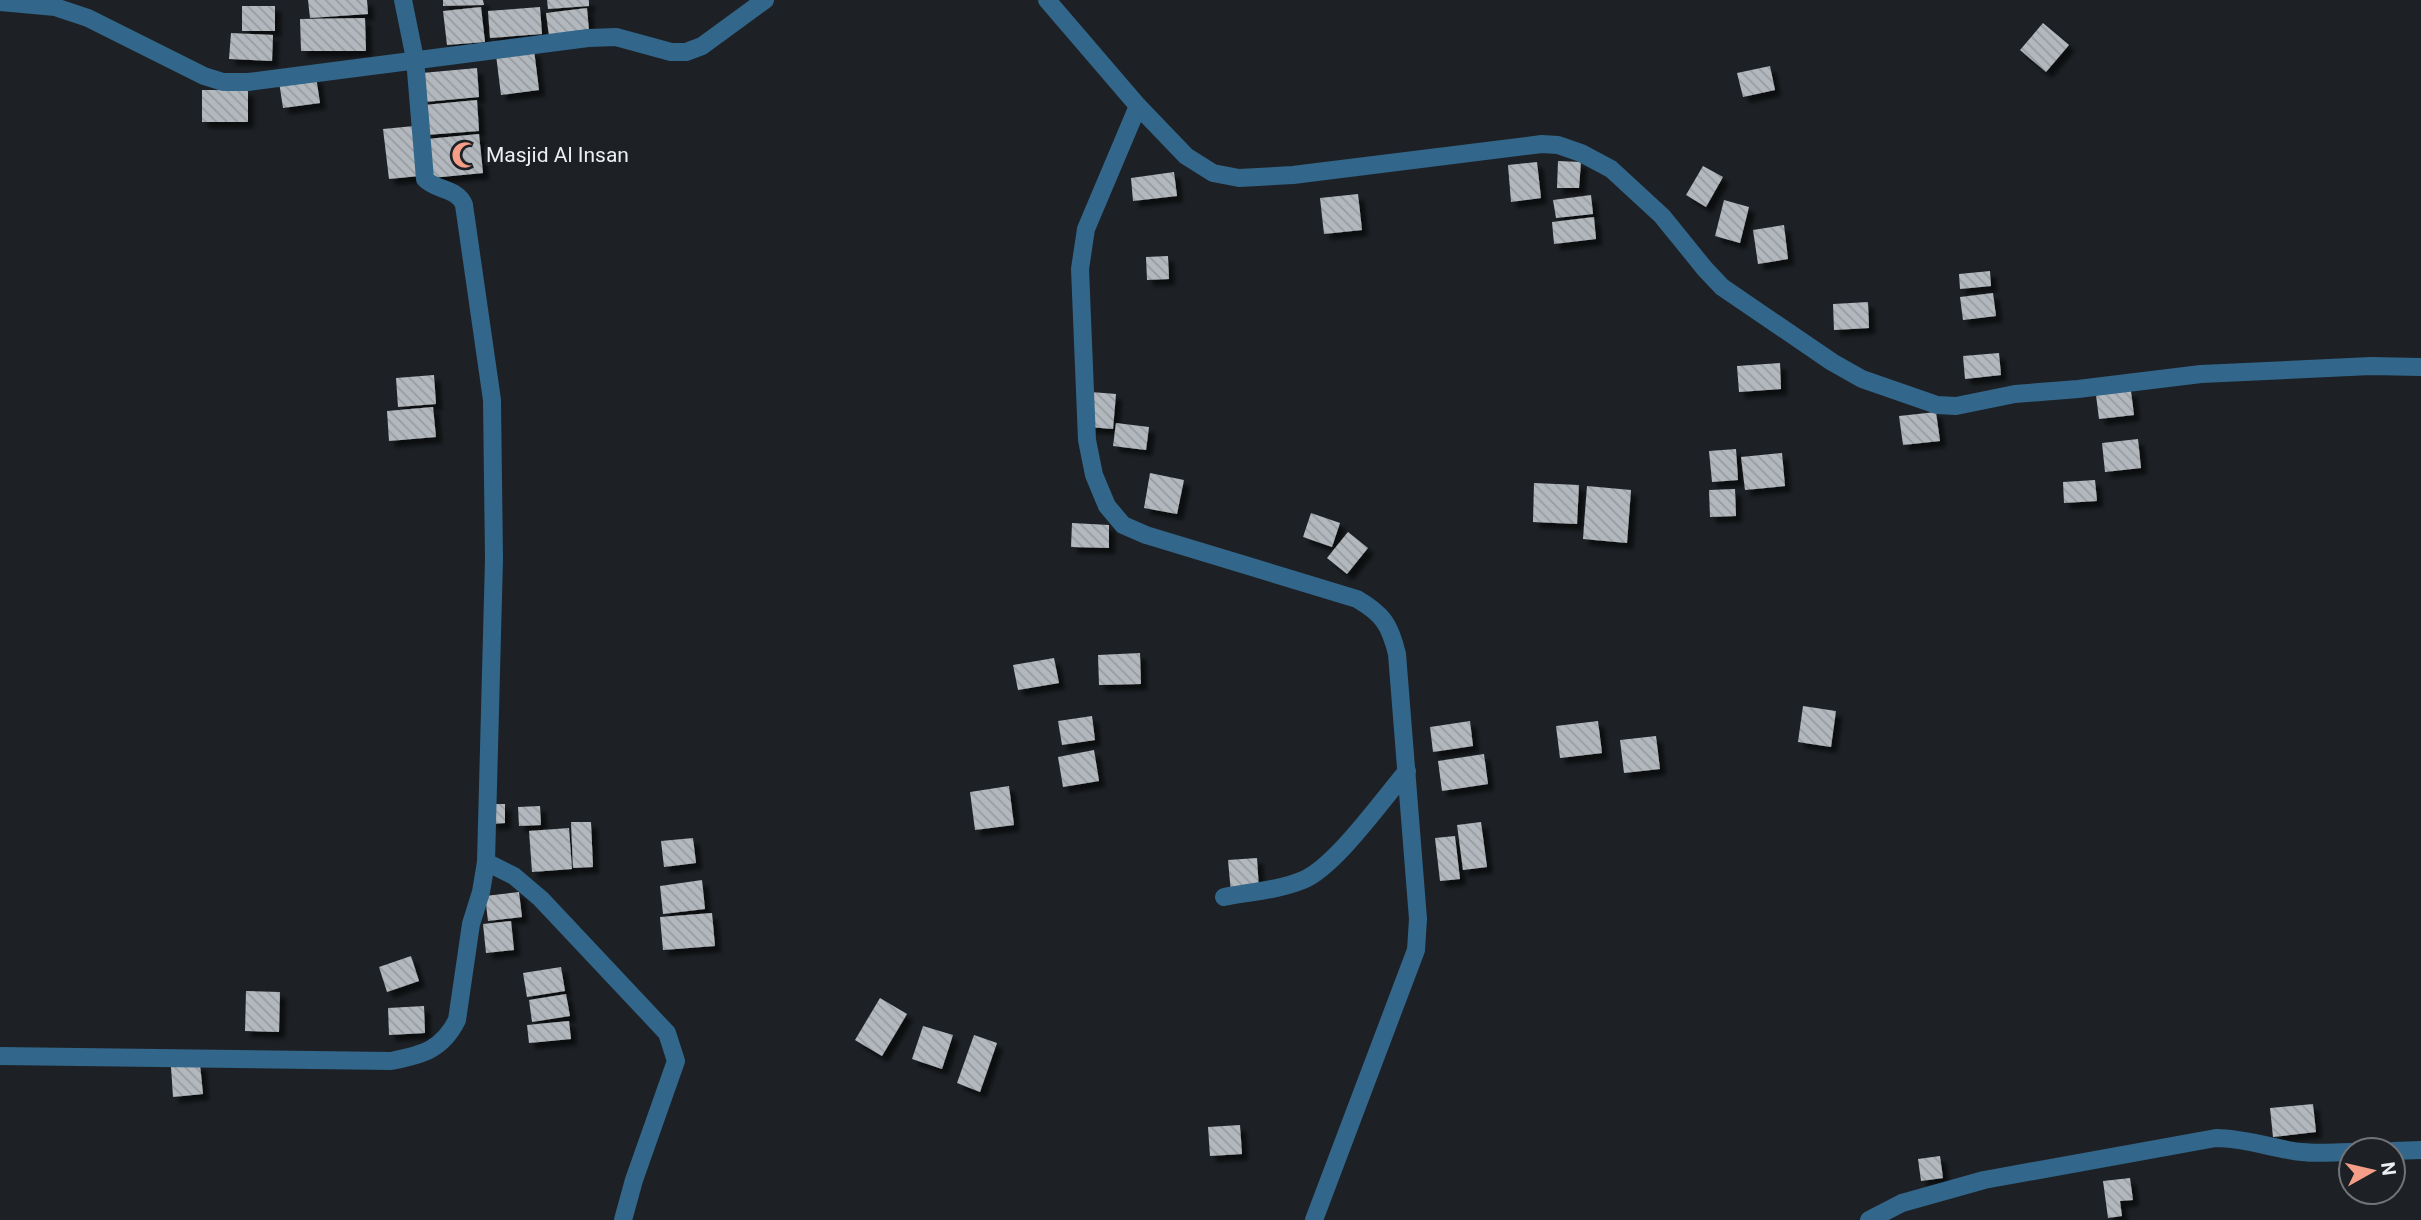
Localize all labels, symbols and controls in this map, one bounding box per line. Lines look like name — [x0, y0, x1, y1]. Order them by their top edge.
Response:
mosque icon: Masjid Al Insan — [450, 140, 480, 170]
place label: Masjid Al Insan — [486, 143, 629, 167]
north arrow — [2337, 1136, 2407, 1206]
text: N — [2376, 1160, 2401, 1177]

